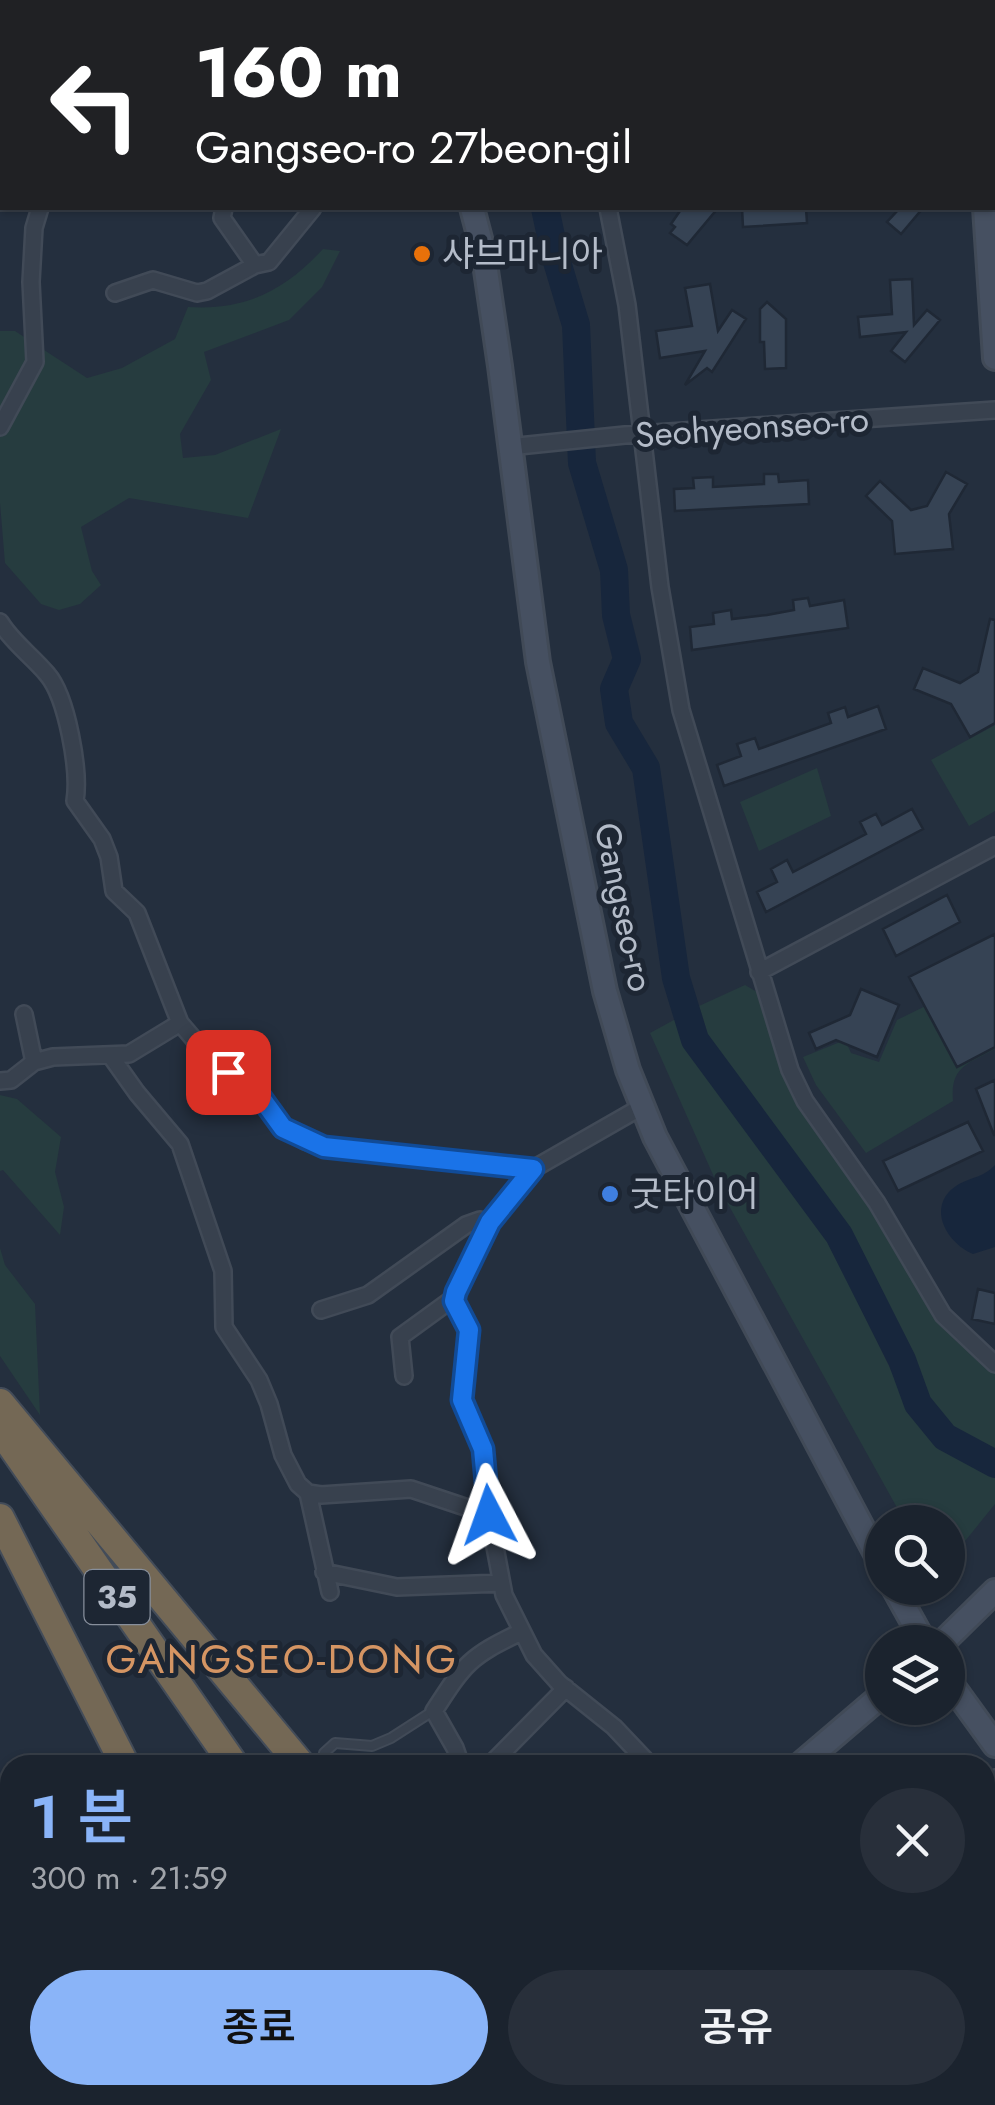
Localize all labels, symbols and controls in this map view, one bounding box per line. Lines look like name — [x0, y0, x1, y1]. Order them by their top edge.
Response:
text: 160 m — [195, 22, 402, 123]
icon: left — [30, 40, 160, 170]
text: Gangseo-ro 27beon-gil — [195, 115, 632, 180]
place label: 샤브마니아 — [442, 229, 603, 279]
marker: 샤브마니아 — [411, 243, 433, 265]
street label: Seohyeonseo-ro — [633, 394, 871, 460]
street label: Gangseo-ro — [582, 818, 666, 996]
pin — [186, 1030, 271, 1115]
icon: arrive — [201, 1045, 256, 1100]
place label: 굿타이어 — [630, 1169, 759, 1219]
marker: 굿타이어 — [599, 1183, 621, 1205]
position arrow — [437, 1463, 541, 1567]
map controls — [865, 1505, 965, 1725]
button: search — [865, 1505, 965, 1605]
road number: 35 — [84, 1570, 150, 1624]
button: layers — [865, 1625, 965, 1725]
district label: GANGSEO-DONG — [106, 1630, 458, 1688]
text: 1 분 — [30, 1774, 133, 1861]
button: close — [860, 1788, 965, 1893]
text: 300 m · 21:59 — [30, 1855, 228, 1901]
button: 종료 — [30, 1970, 488, 2085]
button: 공유 — [508, 1970, 965, 2085]

